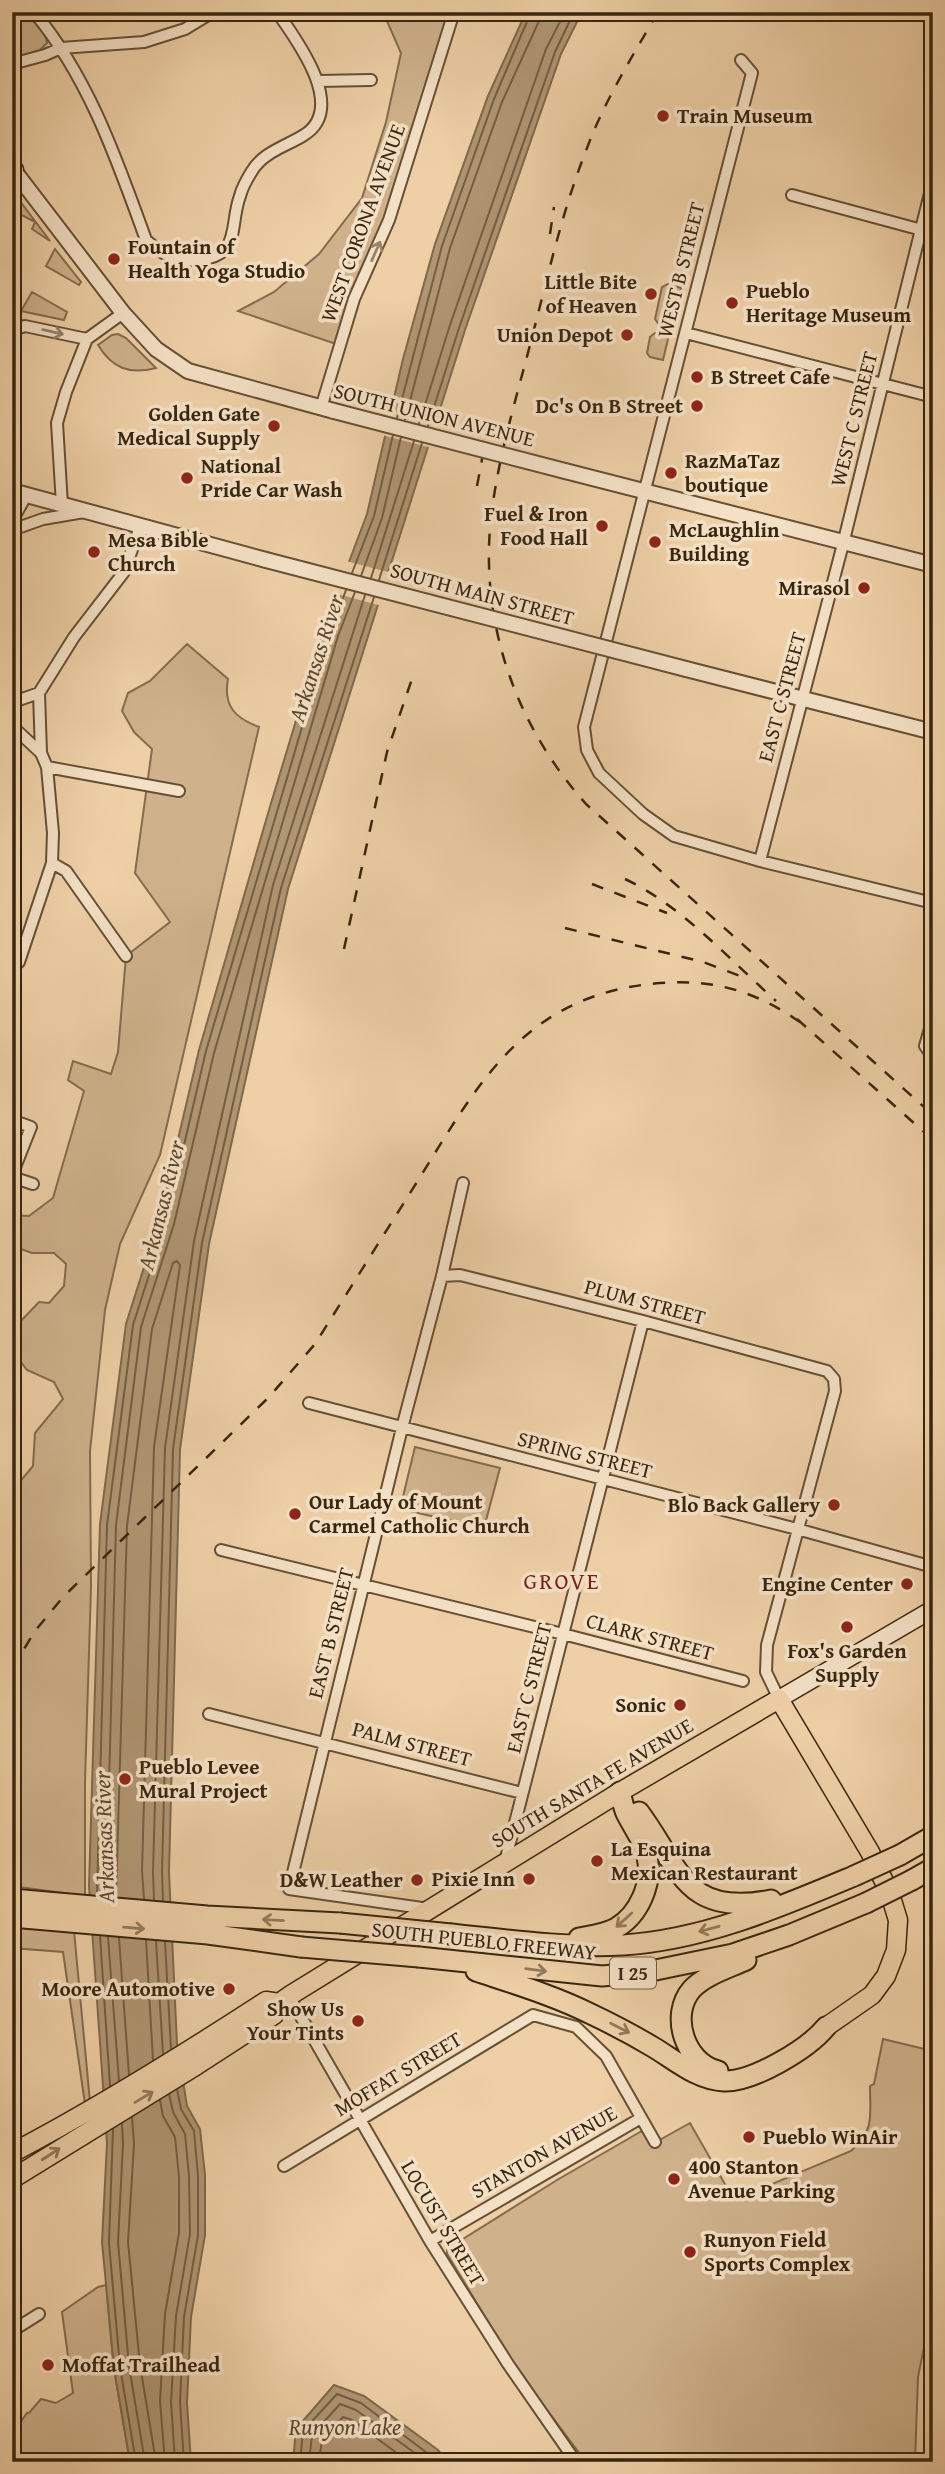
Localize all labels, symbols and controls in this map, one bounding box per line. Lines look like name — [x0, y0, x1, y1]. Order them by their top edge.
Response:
place label: Train Museum — [677, 100, 813, 131]
marker: Train Museum — [655, 108, 671, 124]
street label: WEST CORONA AVENUE — [312, 119, 413, 326]
street label: WEST B STREET — [649, 199, 712, 341]
place label: Fountain of Health Yoga Studio — [128, 231, 305, 286]
one-way arrow — [370, 241, 383, 262]
marker: Fountain of Health Yoga Studio — [106, 251, 122, 267]
place label: Little Bite of Heaven — [544, 266, 638, 321]
place label: Pueblo Heritage Museum — [746, 275, 911, 330]
marker: Little Bite of Heaven — [643, 286, 659, 302]
marker: Pueblo Heritage Museum — [724, 295, 740, 311]
place label: Union Depot — [497, 319, 613, 350]
one-way arrow — [41, 325, 64, 339]
marker: Union Depot — [619, 327, 635, 343]
street label: WEST C STREET — [822, 348, 885, 490]
place label: B Street Cafe — [711, 361, 830, 392]
marker: B Street Cafe — [689, 369, 705, 385]
street label: SOUTH UNION AVENUE — [330, 375, 538, 455]
place label: Dc's On B Street — [535, 390, 683, 421]
place label: Golden Gate Medical Supply — [117, 398, 260, 453]
marker: Dc's On B Street — [689, 398, 705, 414]
marker: Golden Gate Medical Supply — [266, 418, 282, 434]
place label: RazMaTaz boutique — [685, 445, 780, 500]
place label: National Pride Car Wash — [201, 450, 343, 505]
marker: RazMaTaz boutique — [663, 465, 679, 481]
marker: National Pride Car Wash — [179, 470, 195, 486]
place label: Fuel & Iron Food Hall — [484, 498, 589, 553]
place label: McLaughlin Building — [669, 514, 780, 569]
marker: Fuel & Iron Food Hall — [594, 518, 610, 534]
place label: Mesa Bible Church — [108, 524, 209, 579]
marker: McLaughlin Building — [647, 534, 663, 550]
marker: Mesa Bible Church — [86, 544, 102, 560]
street label: SOUTH MAIN STREET — [387, 554, 578, 633]
place label: Mirasol — [779, 572, 850, 603]
marker: Mirasol — [856, 580, 872, 596]
water label: Arkansas River — [279, 588, 352, 727]
street label: EAST C STREET — [749, 628, 814, 765]
water label: Arkansas River — [128, 1135, 193, 1274]
street label: PLUM STREET — [581, 1270, 709, 1333]
street label: SPRING STREET — [514, 1423, 656, 1486]
place label: Our Lady of Mount Carmel Catholic Church — [309, 1486, 530, 1541]
place label: Blo Back Gallery — [668, 1489, 820, 1520]
marker: Blo Back Gallery — [826, 1497, 842, 1513]
marker: Our Lady of Mount Carmel Catholic Church — [287, 1506, 303, 1522]
street label: EAST B STREET — [299, 1564, 362, 1701]
district label: GROVE — [524, 1564, 600, 1597]
place label: Engine Center — [762, 1568, 893, 1599]
marker: Engine Center — [899, 1576, 915, 1592]
street label: CLARK STREET — [583, 1605, 717, 1668]
street label: EAST C STREET — [497, 1619, 560, 1756]
marker: Fox's Garden Supply — [839, 1619, 855, 1635]
place label: Fox's Garden Supply — [787, 1635, 907, 1690]
place label: Sonic — [615, 1689, 666, 1720]
marker: Sonic — [672, 1697, 688, 1713]
street label: SOUTH SANTA FE AVENUE — [485, 1710, 699, 1855]
street label: PALM STREET — [349, 1713, 475, 1774]
place label: Pueblo Levee Mural Project — [139, 1751, 267, 1806]
water label: Arkansas River — [85, 1769, 122, 1905]
marker: Pueblo Levee Mural Project — [117, 1771, 133, 1787]
place label: La Esquina Mexican Restaurant — [611, 1833, 798, 1888]
marker: La Esquina Mexican Restaurant — [589, 1853, 605, 1869]
place label: Pixie Inn — [432, 1863, 516, 1894]
place label: D&W Leather — [280, 1864, 403, 1895]
marker: Pixie Inn — [521, 1871, 537, 1887]
marker: D&W Leather — [409, 1872, 425, 1888]
one-way arrow — [615, 1912, 633, 1928]
one-way arrow — [262, 1913, 285, 1926]
street label: SOUTH PUEBLO FREEWAY — [370, 1913, 598, 1968]
one-way arrow — [122, 1921, 145, 1934]
one-way arrow — [698, 1924, 720, 1937]
road number: I 25 — [610, 1957, 656, 1988]
one-way arrow — [524, 1963, 547, 1976]
place label: Moore Automotive — [42, 1973, 215, 2004]
marker: Moore Automotive — [221, 1981, 237, 1997]
place label: Show Us Your Tints — [246, 1993, 344, 2048]
marker: Show Us Your Tints — [350, 2013, 366, 2029]
one-way arrow — [609, 2022, 630, 2036]
street label: MOFFAT STREET — [328, 2023, 468, 2124]
one-way arrow — [133, 2090, 153, 2104]
street label: STANTON AVENUE — [465, 2097, 623, 2206]
place label: Pueblo WinAir — [763, 2121, 898, 2152]
marker: Pueblo WinAir — [741, 2129, 757, 2145]
one-way arrow — [41, 2147, 61, 2161]
place label: 400 Stanton Avenue Parking — [688, 2151, 836, 2206]
street label: LOCUST STREET — [394, 2154, 493, 2292]
marker: 400 Stanton Avenue Parking — [666, 2171, 682, 2187]
place label: Runyon Field Sports Complex — [704, 2224, 850, 2279]
marker: Runyon Field Sports Complex — [682, 2244, 698, 2260]
place label: Moffat Trailhead — [62, 2349, 220, 2380]
marker: Moffat Trailhead — [40, 2357, 56, 2373]
water label: Runyon Lake — [288, 2410, 401, 2443]

